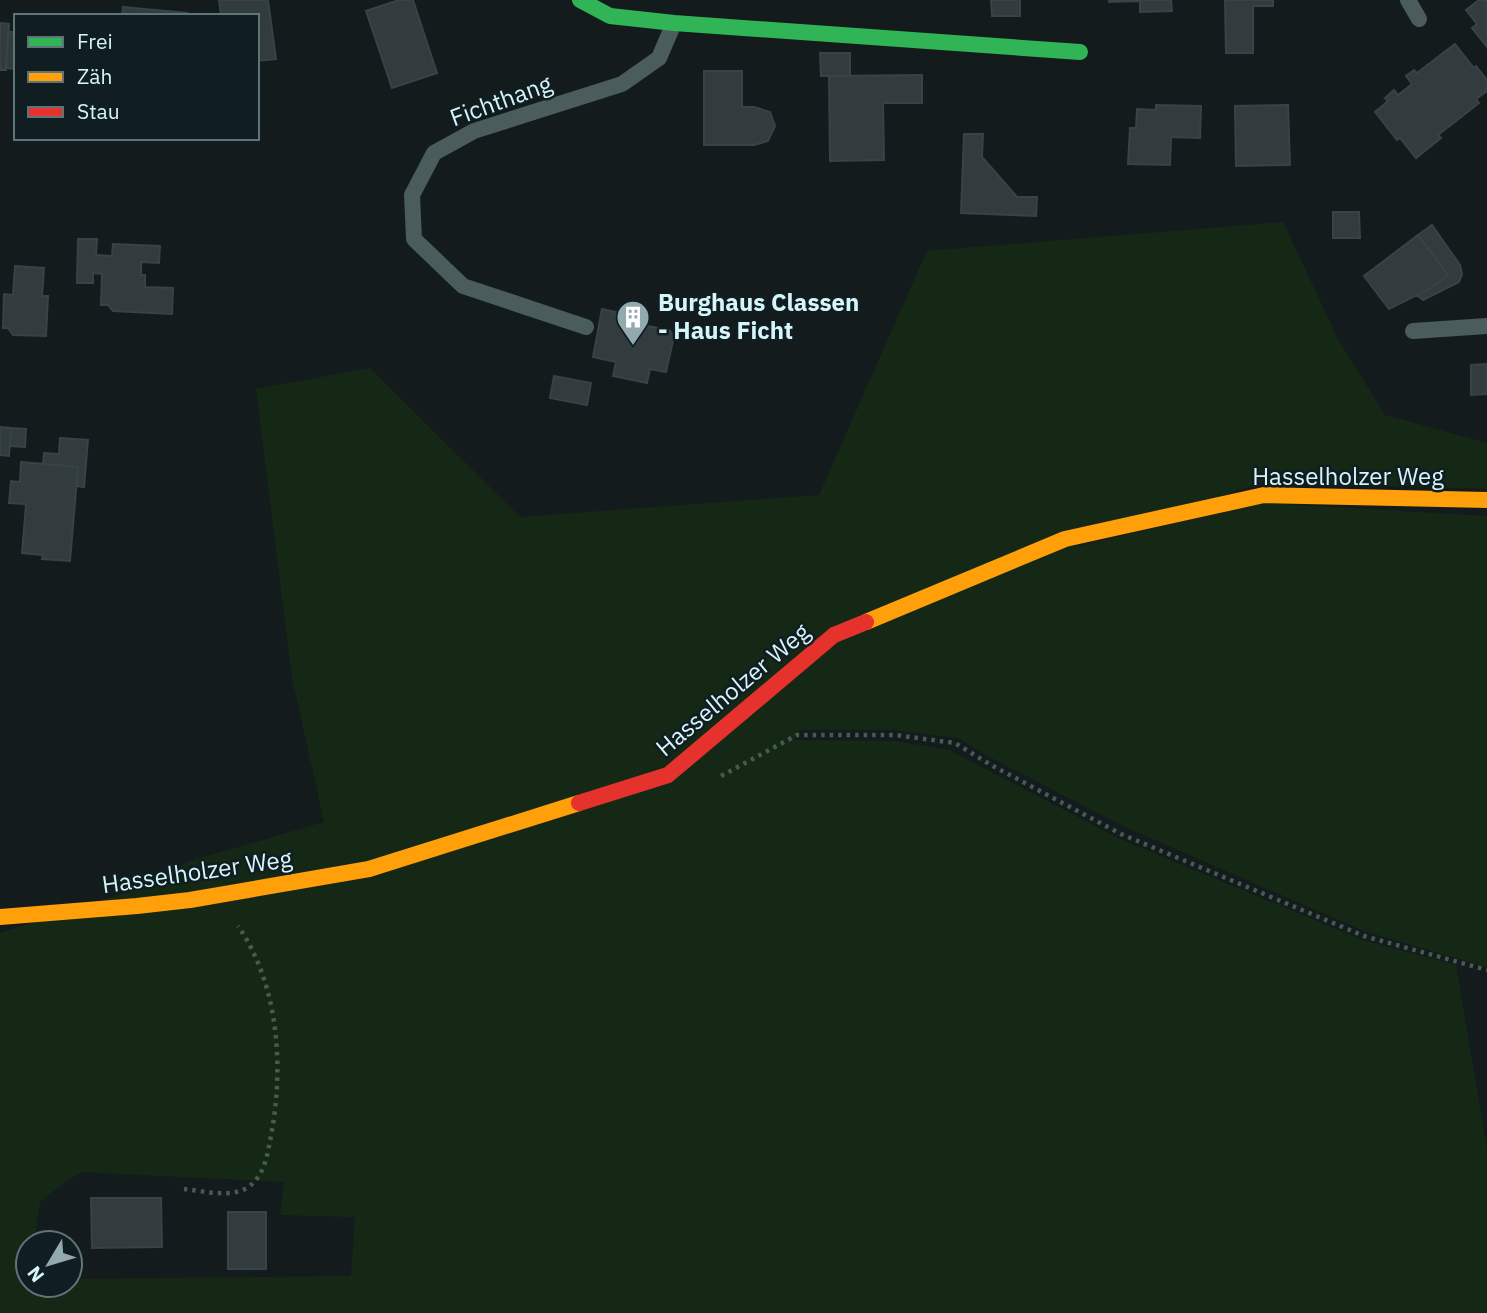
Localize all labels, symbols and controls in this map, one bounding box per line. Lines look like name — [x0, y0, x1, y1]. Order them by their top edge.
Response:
legend — [14, 14, 259, 140]
text: Frei — [77, 27, 113, 55]
text: Zäh — [77, 62, 112, 90]
street label: Fichthang — [445, 67, 556, 133]
text: Stau — [77, 97, 120, 125]
place label: Burghaus Classen - Haus Ficht — [658, 286, 859, 346]
building icon: Burghaus Classen - Haus Ficht — [614, 298, 652, 347]
street label: Hasselholzer Weg — [1252, 460, 1444, 492]
street label: Hasselholzer Weg — [649, 615, 816, 763]
street label: Hasselholzer Weg — [100, 842, 294, 900]
north arrow — [14, 1229, 84, 1299]
text: N — [22, 1262, 49, 1287]

